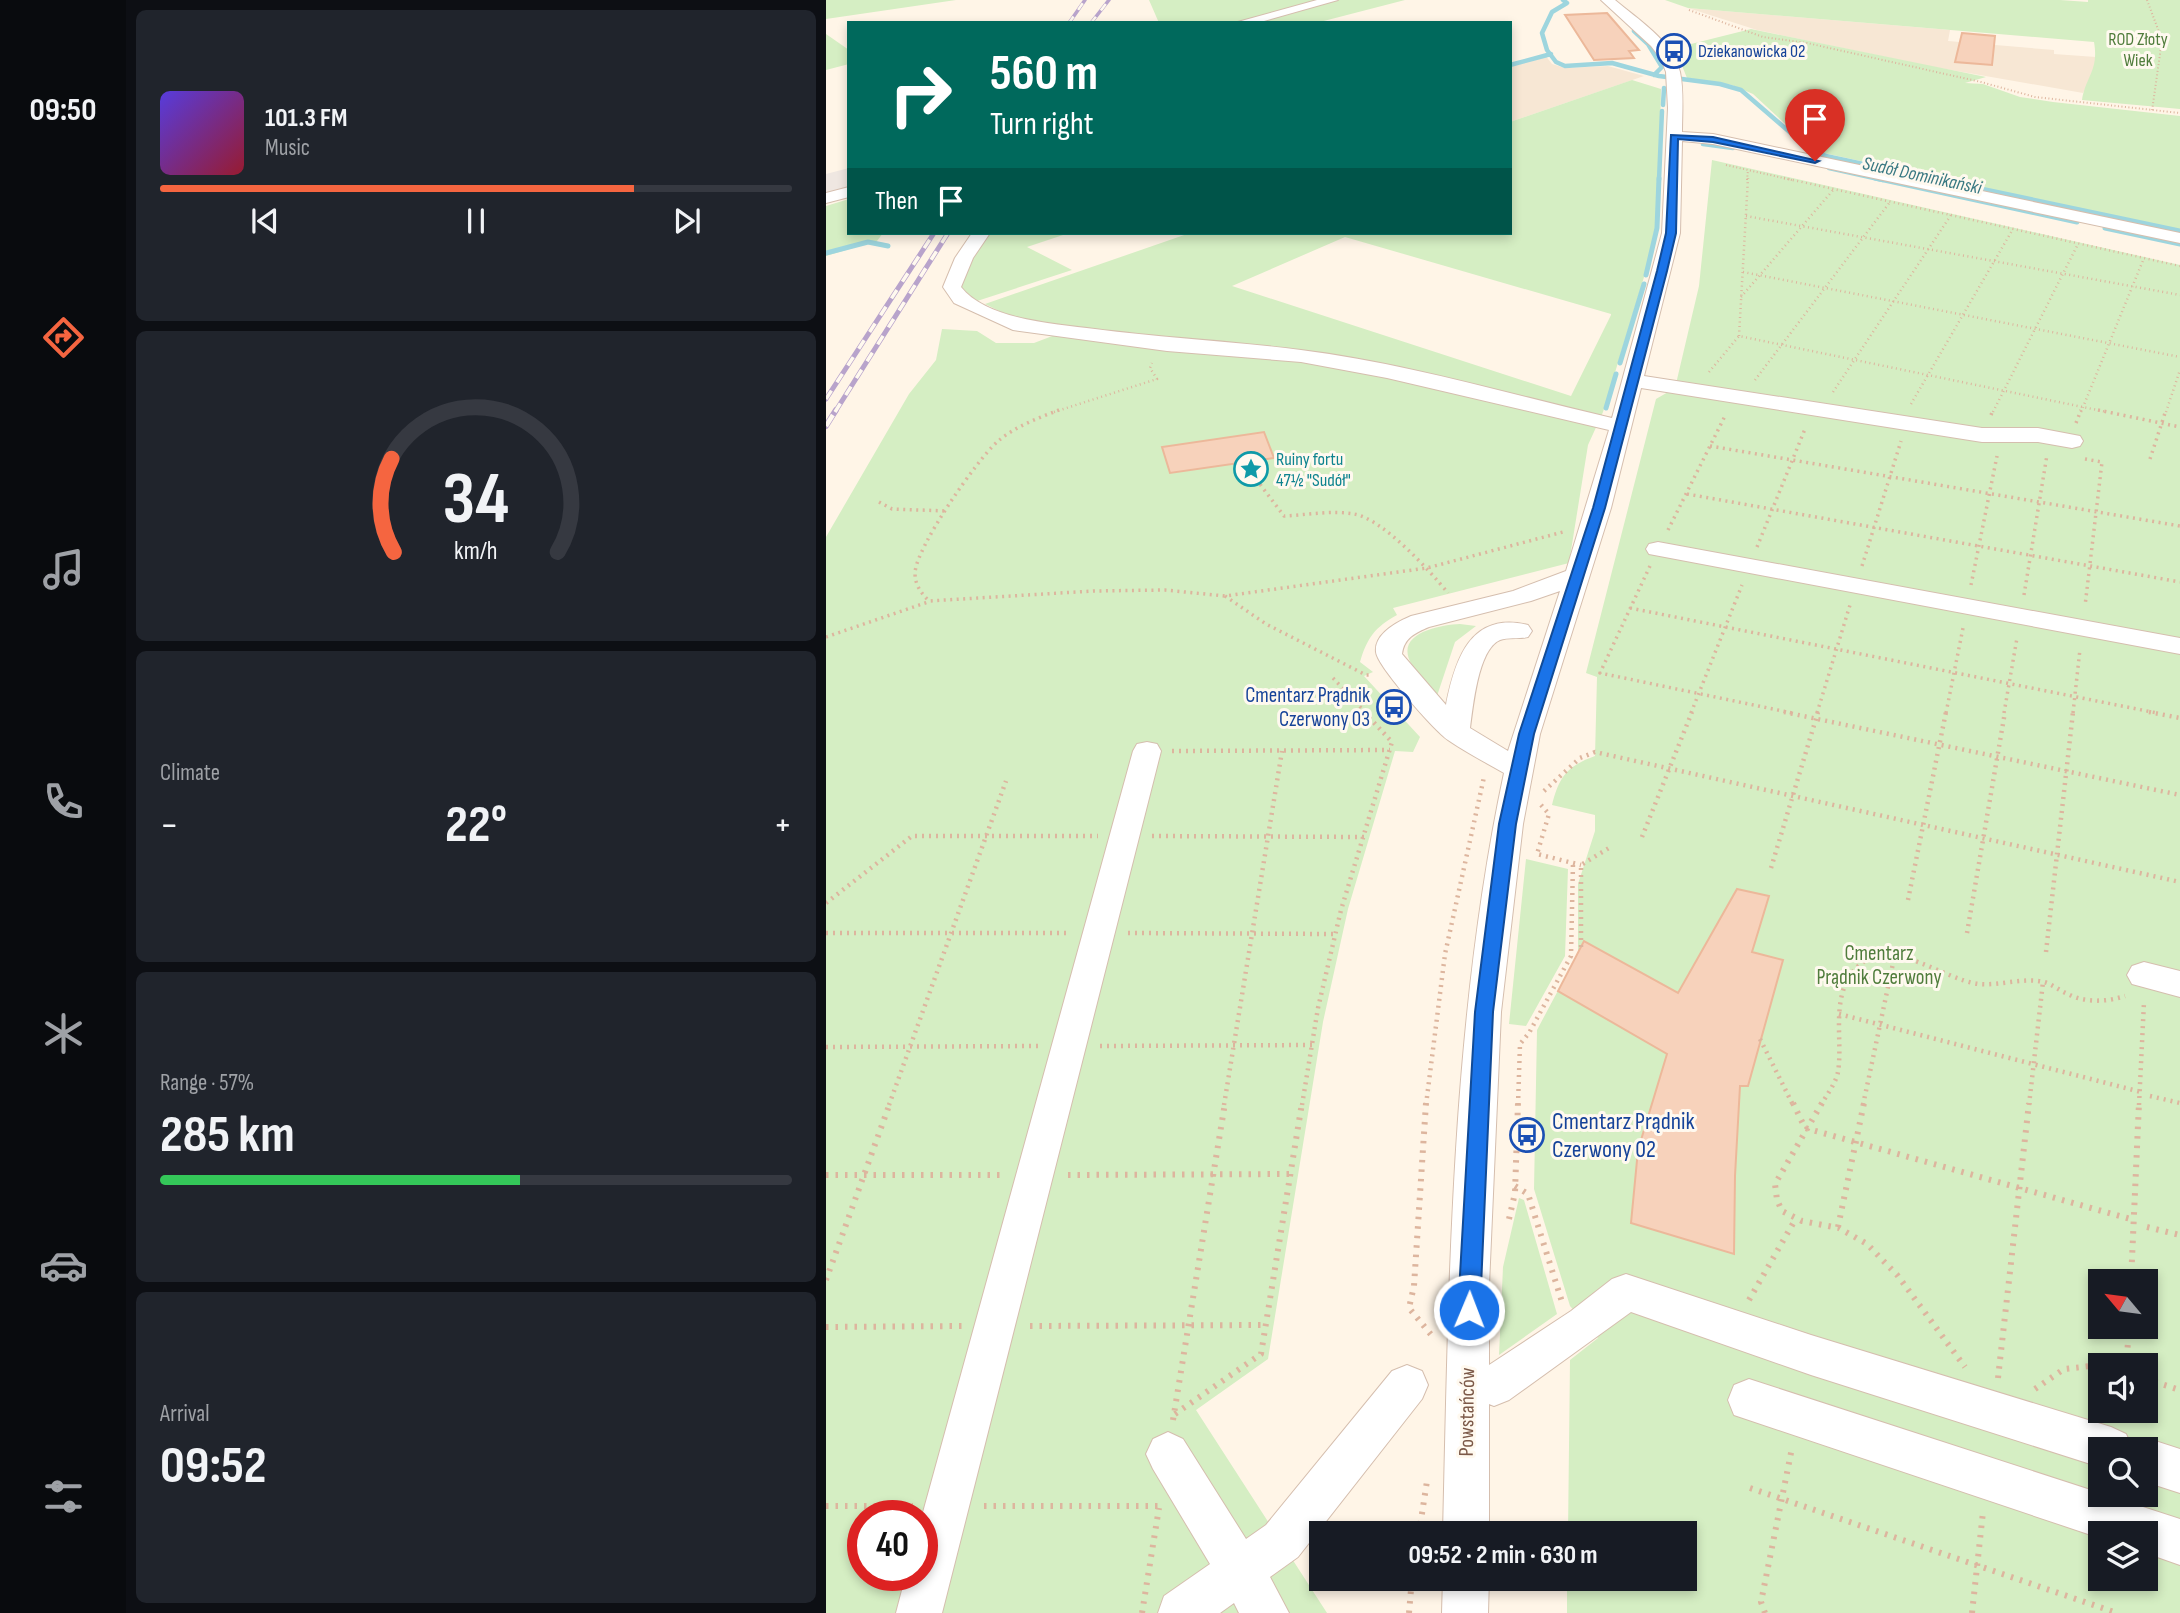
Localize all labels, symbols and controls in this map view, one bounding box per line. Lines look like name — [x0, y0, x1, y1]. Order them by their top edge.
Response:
park label: ROD Złoty Wiek — [2108, 29, 2168, 71]
bus stop icon: Dziekanowicka 02 — [1655, 32, 1693, 70]
place label: Dziekanowicka 02 — [1698, 41, 1805, 62]
text: 560 m — [990, 45, 1098, 104]
icon: right — [875, 49, 966, 140]
pin — [1785, 89, 1845, 161]
text: 09:50 — [30, 91, 96, 130]
icon: arrive — [1796, 100, 1834, 138]
text: 101.3 FM — [265, 103, 347, 134]
text: Turn right — [990, 105, 1094, 144]
text: Music — [265, 134, 310, 162]
water label: Sudół Dominikański — [1860, 152, 1984, 200]
icon: arrive — [932, 182, 970, 220]
text: Then — [875, 186, 918, 217]
icon: previous — [246, 202, 284, 240]
icon: pause — [457, 202, 495, 240]
icon: next — [668, 202, 706, 240]
icon: directions — [39, 313, 88, 362]
place label: Ruiny fortu 47½ "Sudół" — [1276, 449, 1351, 491]
place icon: Ruiny fortu 47½ "Sudół" — [1232, 450, 1270, 488]
text: 34 — [443, 456, 509, 544]
text: km/h — [454, 536, 498, 567]
icon: music — [39, 545, 88, 594]
place label: Cmentarz Prądnik Czerwony 03 — [1245, 683, 1370, 732]
bus stop icon: Cmentarz Prądnik Czerwony 03 — [1375, 688, 1413, 726]
text: Climate — [160, 759, 220, 787]
icon: phone — [39, 777, 88, 826]
text: 22° — [445, 794, 507, 857]
text: − — [160, 803, 179, 848]
text: + — [773, 803, 792, 848]
park label: Cmentarz Prądnik Czerwony — [1816, 941, 1942, 990]
icon: climate — [39, 1009, 88, 1058]
text: Range · 57% — [160, 1069, 254, 1097]
text: 285 km — [160, 1104, 295, 1167]
place label: Cmentarz Prądnik Czerwony 02 — [1552, 1107, 1695, 1164]
bus stop icon: Cmentarz Prądnik Czerwony 02 — [1508, 1116, 1546, 1154]
icon: car — [39, 1241, 88, 1290]
north arrow — [2088, 1269, 2158, 1339]
map controls — [2088, 1269, 2158, 1591]
position arrow — [1432, 1273, 1506, 1347]
button: sound — [2088, 1353, 2158, 1423]
street label: Powstańców — [1454, 1367, 1480, 1457]
text: Arrival — [160, 1400, 209, 1428]
text: 09:52 — [160, 1435, 267, 1498]
button: search — [2088, 1437, 2158, 1507]
icon: filters — [39, 1472, 88, 1521]
speed limit sign: 40 — [847, 1500, 938, 1591]
button: layers — [2088, 1521, 2158, 1591]
text: 09:52 · 2 min · 630 m — [1408, 1540, 1598, 1571]

